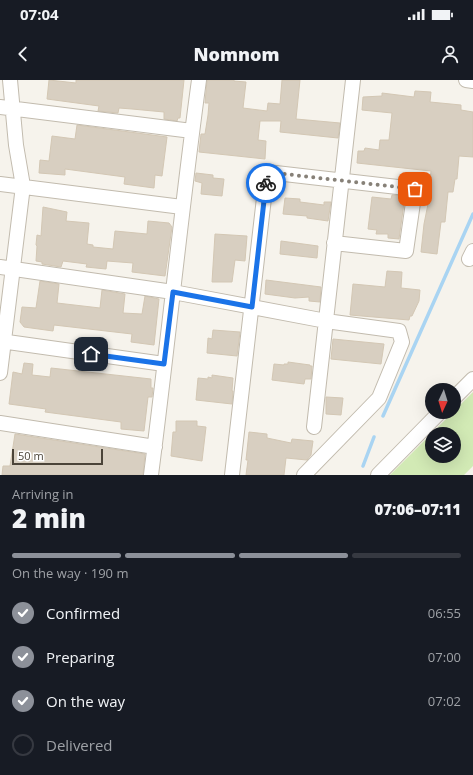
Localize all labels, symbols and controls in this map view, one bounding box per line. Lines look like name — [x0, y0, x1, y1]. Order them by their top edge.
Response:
text: 07:04 — [20, 4, 59, 24]
text: Nomnom — [193, 42, 280, 66]
icon: back — [12, 43, 34, 65]
icon: person — [439, 43, 461, 65]
courier — [246, 163, 286, 203]
icon: bike — [255, 172, 277, 194]
pin — [398, 172, 432, 206]
icon: bag — [404, 178, 426, 200]
pin — [74, 337, 108, 371]
icon: home — [80, 343, 102, 365]
north arrow — [425, 383, 461, 419]
map controls — [425, 383, 461, 463]
button: layers — [425, 427, 461, 463]
scale bar — [12, 447, 103, 466]
text: 50 m — [18, 448, 44, 463]
text: Arriving in — [12, 485, 74, 503]
text: 07:06–07:11 — [375, 499, 461, 519]
text: 2 min — [12, 500, 86, 536]
text: On the way · 190 m — [12, 564, 128, 582]
icon: check — [12, 602, 34, 624]
text: Confirmed — [46, 603, 120, 623]
text: 06:55 — [428, 604, 461, 622]
icon: check — [12, 646, 34, 668]
text: Preparing — [46, 647, 114, 667]
text: 07:00 — [428, 648, 461, 666]
icon: check — [12, 690, 34, 712]
text: On the way — [46, 691, 125, 711]
text: 07:02 — [428, 692, 461, 710]
text: Delivered — [46, 735, 113, 755]

